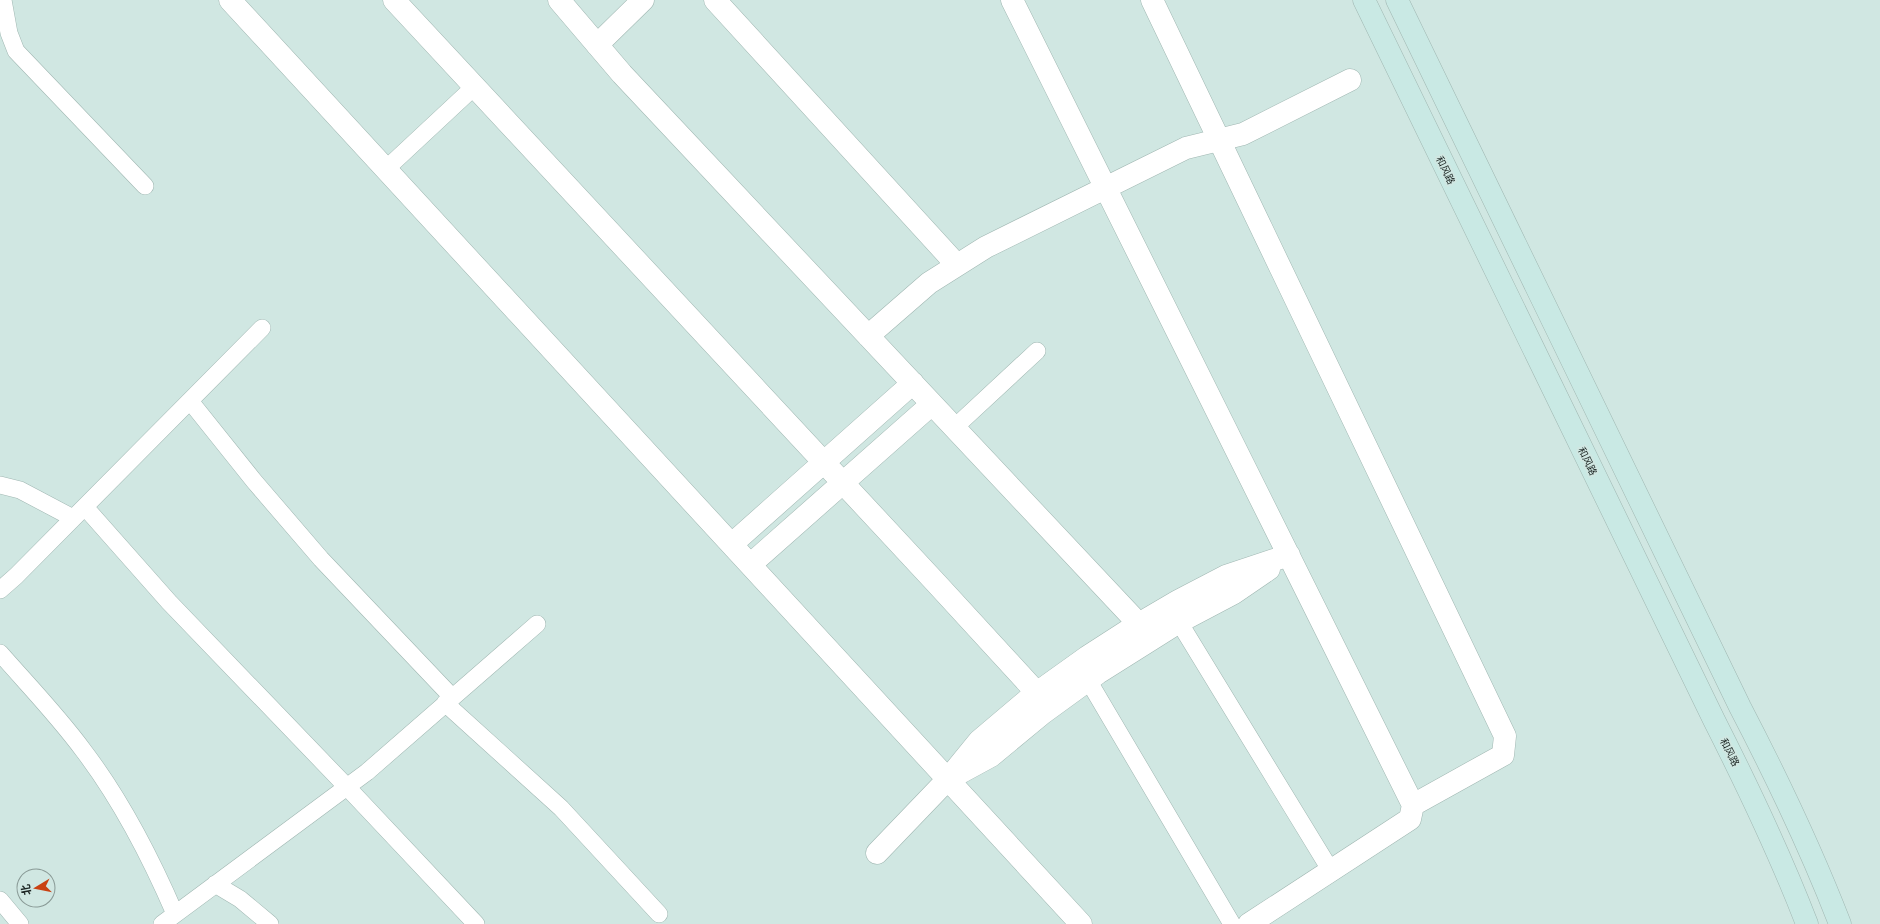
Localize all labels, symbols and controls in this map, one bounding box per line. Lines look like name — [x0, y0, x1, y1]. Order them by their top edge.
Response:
street label: 和风路 — [1434, 154, 1458, 186]
street label: 和风路 — [1576, 445, 1600, 477]
street label: 和风路 — [1718, 736, 1742, 768]
north arrow — [16, 868, 56, 908]
text: 北 — [18, 883, 33, 896]

